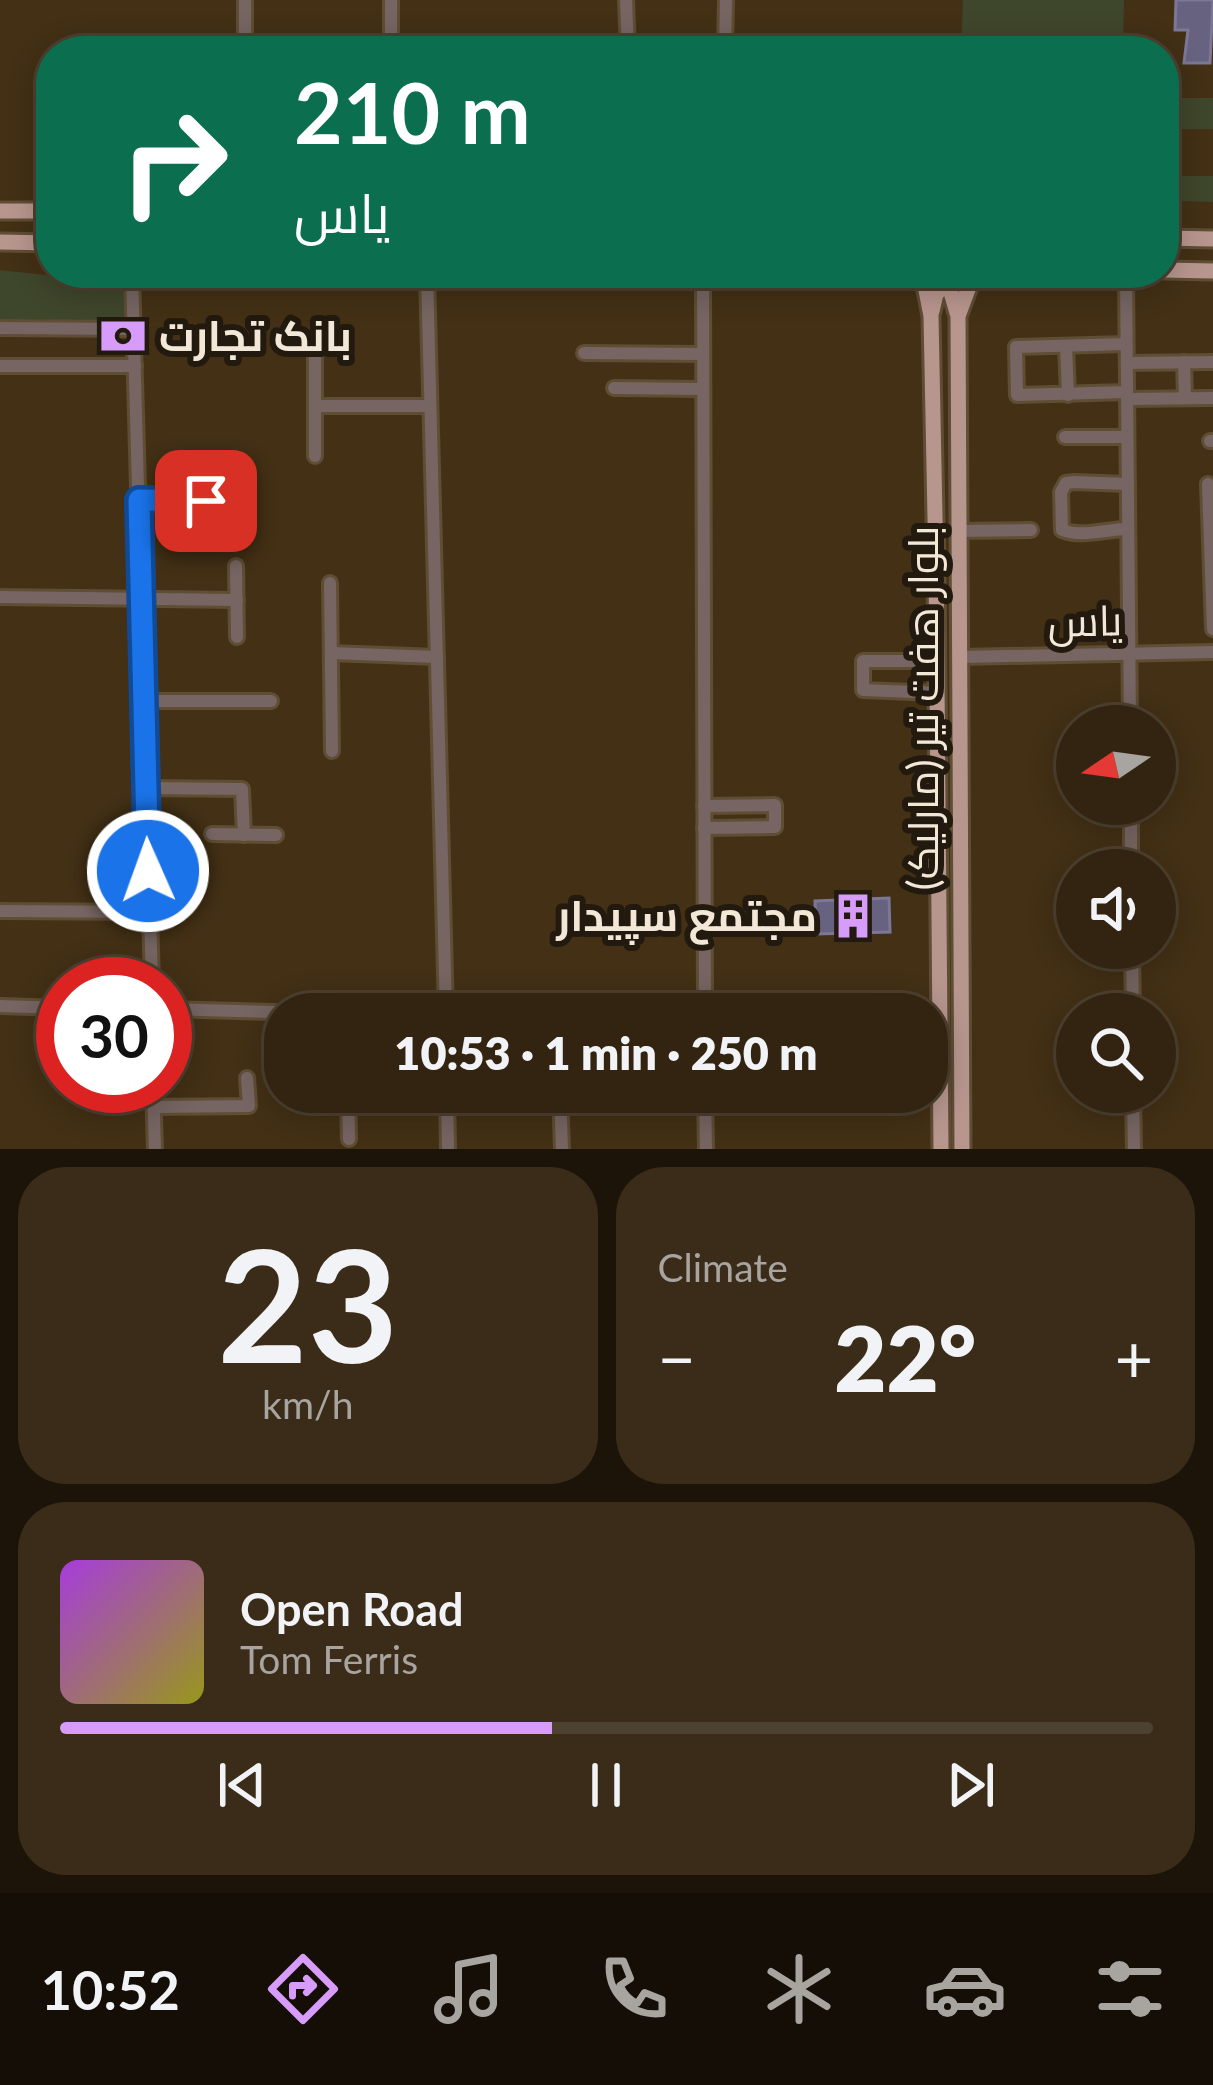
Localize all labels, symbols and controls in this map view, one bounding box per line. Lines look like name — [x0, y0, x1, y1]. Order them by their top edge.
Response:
text: 210 m — [294, 61, 531, 162]
icon: right — [96, 84, 252, 240]
text: یاس — [294, 180, 390, 245]
place label: بانک تجارت — [159, 310, 352, 361]
bank icon: بانک تجارت — [98, 311, 148, 361]
pin — [155, 450, 257, 552]
icon: arrive — [173, 468, 239, 534]
street label: بلوار هفت تیر (مارلیک) — [897, 526, 947, 890]
street label: یاس — [1047, 594, 1123, 647]
north arrow — [1056, 705, 1176, 825]
map controls — [1056, 705, 1176, 1113]
position arrow — [85, 808, 211, 934]
button: sound — [1056, 849, 1176, 969]
place label: مجتمع سپیدار — [556, 890, 817, 945]
building icon: مجتمع سپیدار — [828, 891, 878, 941]
speed limit sign: 30 — [36, 957, 192, 1113]
button: search — [1056, 993, 1176, 1113]
text: 10:53 · 1 min · 250 m — [394, 1026, 818, 1080]
text: 23 — [217, 1209, 398, 1396]
text: Climate — [658, 1244, 788, 1290]
text: 22° — [834, 1303, 976, 1411]
text: − — [658, 1318, 696, 1397]
text: + — [1115, 1318, 1153, 1397]
text: km/h — [262, 1381, 353, 1427]
text: Open Road — [240, 1582, 464, 1636]
text: Tom Ferris — [240, 1636, 418, 1682]
icon: previous — [209, 1752, 275, 1818]
icon: pause — [573, 1752, 639, 1818]
icon: next — [938, 1752, 1004, 1818]
icon: directions — [261, 1947, 345, 2031]
icon: music — [427, 1947, 511, 2031]
icon: phone — [592, 1947, 676, 2031]
icon: climate — [757, 1947, 841, 2031]
icon: car — [923, 1947, 1007, 2031]
icon: filters — [1088, 1947, 1172, 2031]
text: 10:52 — [41, 1957, 180, 2022]

